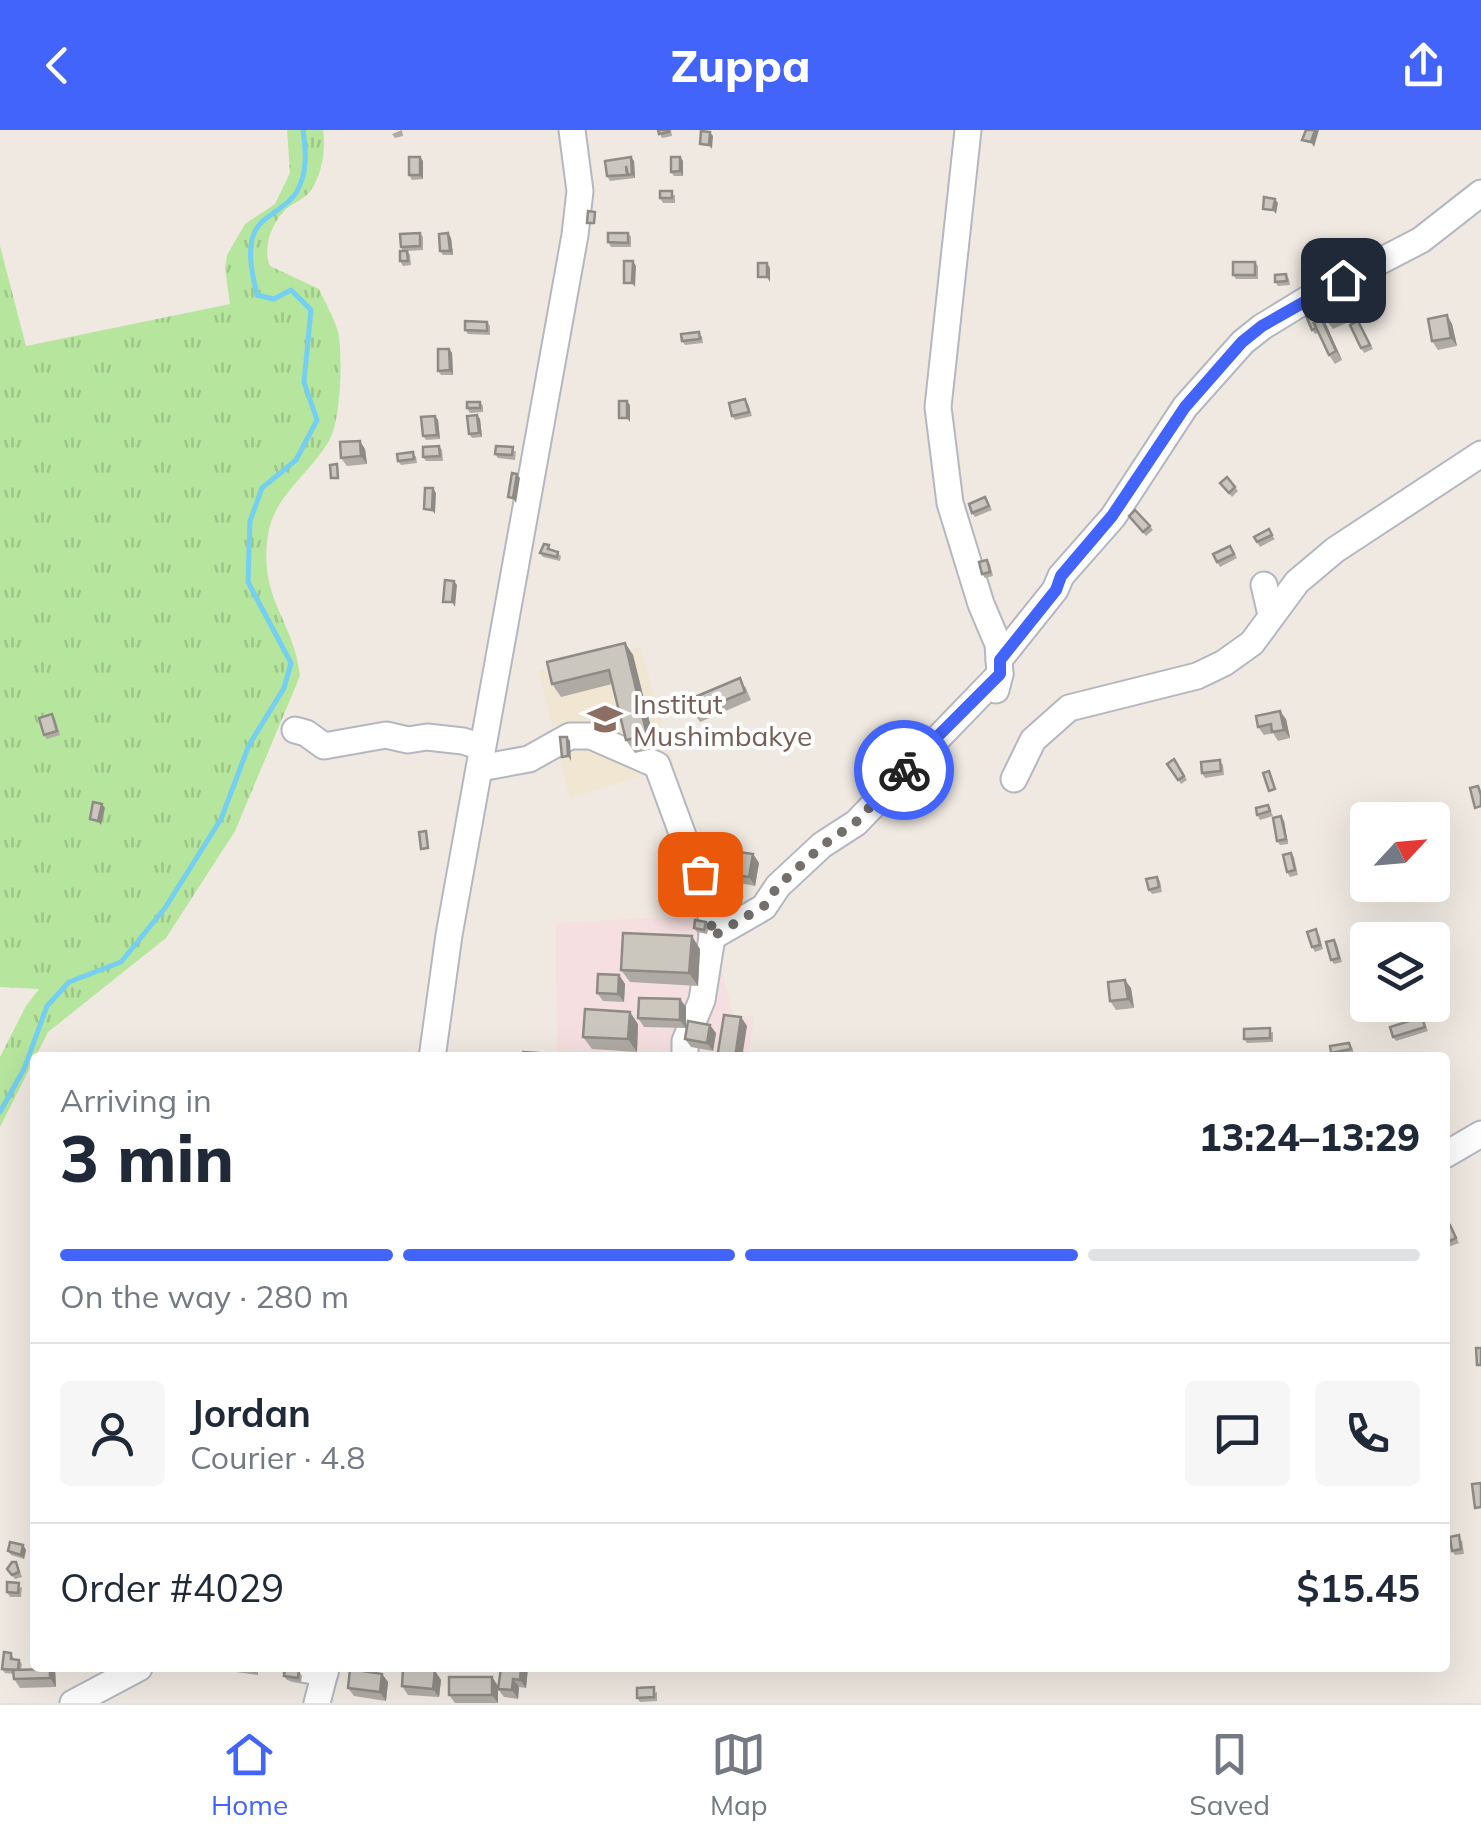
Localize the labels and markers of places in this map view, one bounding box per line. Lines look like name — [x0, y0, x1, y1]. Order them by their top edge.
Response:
pin — [1301, 238, 1386, 323]
place label: Institut Mushimbakye — [633, 686, 812, 753]
school or university icon: Institut Mushimbakye — [586, 700, 624, 738]
pin — [658, 832, 743, 917]

